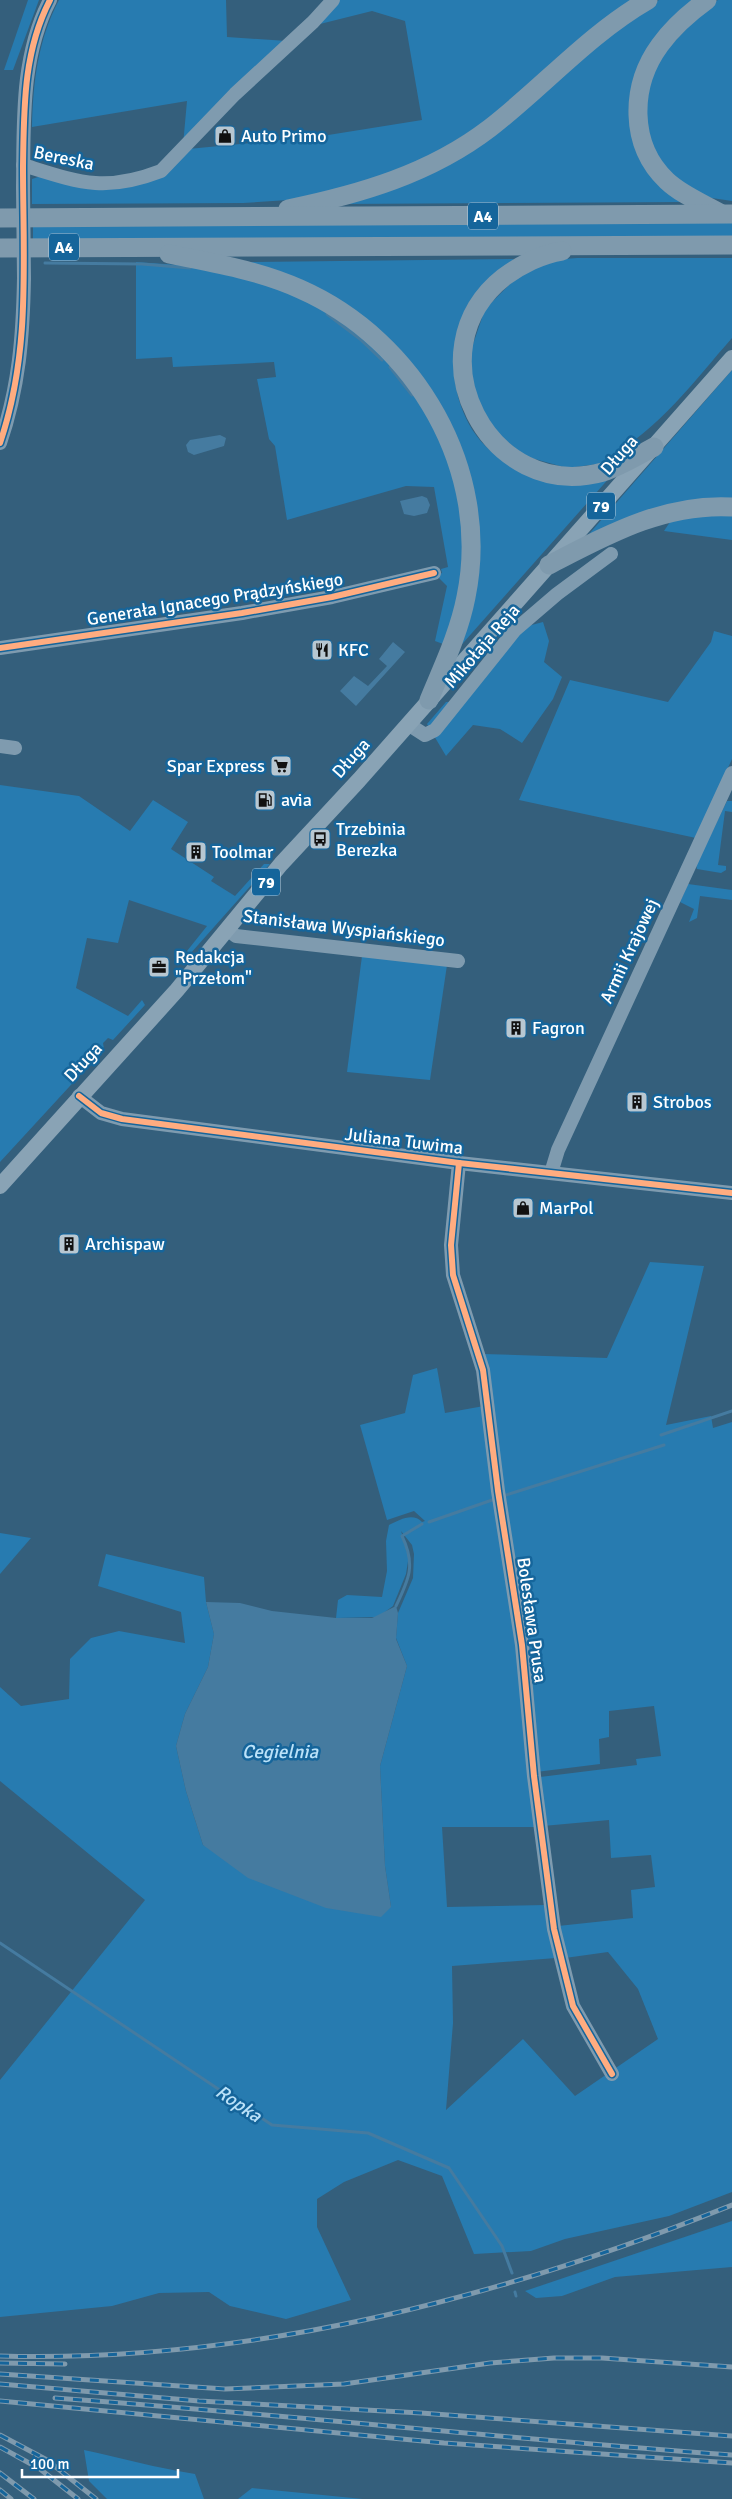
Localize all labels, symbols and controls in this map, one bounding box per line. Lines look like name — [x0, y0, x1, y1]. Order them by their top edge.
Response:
shop icon: Auto Primo — [213, 124, 237, 148]
place label: Auto Primo — [241, 125, 327, 147]
street label: Bereska — [32, 141, 96, 175]
road number: A4 — [468, 202, 498, 230]
road number: A4 — [49, 233, 79, 260]
street label: Długa — [596, 430, 642, 480]
road number: 79 — [587, 492, 615, 520]
street label: Generała Ignacego Prądzyńskiego — [85, 568, 345, 630]
street label: Mikołaja Reja — [439, 599, 525, 693]
restaurant icon: KFC — [310, 638, 334, 662]
place label: KFC — [338, 639, 369, 661]
street label: Długa — [327, 733, 375, 783]
supermarket icon: Spar Express — [269, 754, 293, 778]
place label: Spar Express — [167, 755, 265, 777]
fuel station icon: avia — [253, 788, 277, 812]
place label: avia — [281, 789, 312, 811]
place label: Trzebinia Berezka — [336, 818, 406, 861]
bus stop icon: Trzebinia Berezka — [308, 827, 332, 851]
building icon: Toolmar — [184, 840, 208, 864]
place label: Toolmar — [212, 841, 274, 863]
road number: 79 — [252, 869, 280, 896]
street label: Armii Krajowej — [595, 895, 663, 1007]
street label: Stanisława Wyspiańskiego — [242, 905, 446, 951]
place label: Redakcja "Przełom" — [175, 946, 252, 989]
office icon: Redakcja "Przełom" — [147, 955, 171, 979]
building icon: Fagron — [504, 1016, 528, 1040]
place label: Fagron — [532, 1017, 585, 1039]
street label: Długa — [59, 1038, 107, 1086]
building icon: Strobos — [625, 1090, 649, 1114]
place label: Strobos — [653, 1091, 712, 1113]
street label: Juliana Tuwima — [344, 1123, 464, 1159]
shop icon: MarPol — [511, 1196, 535, 1220]
place label: MarPol — [539, 1197, 594, 1219]
building icon: Archispaw — [57, 1232, 81, 1256]
place label: Archispaw — [85, 1233, 165, 1255]
street label: Bolesława Prusa — [512, 1556, 552, 1684]
water label: Cegielnia — [242, 1740, 319, 1764]
water label: Ropka — [211, 2080, 267, 2129]
scale bar — [22, 2446, 179, 2478]
text: 100 m — [30, 2455, 70, 2473]

